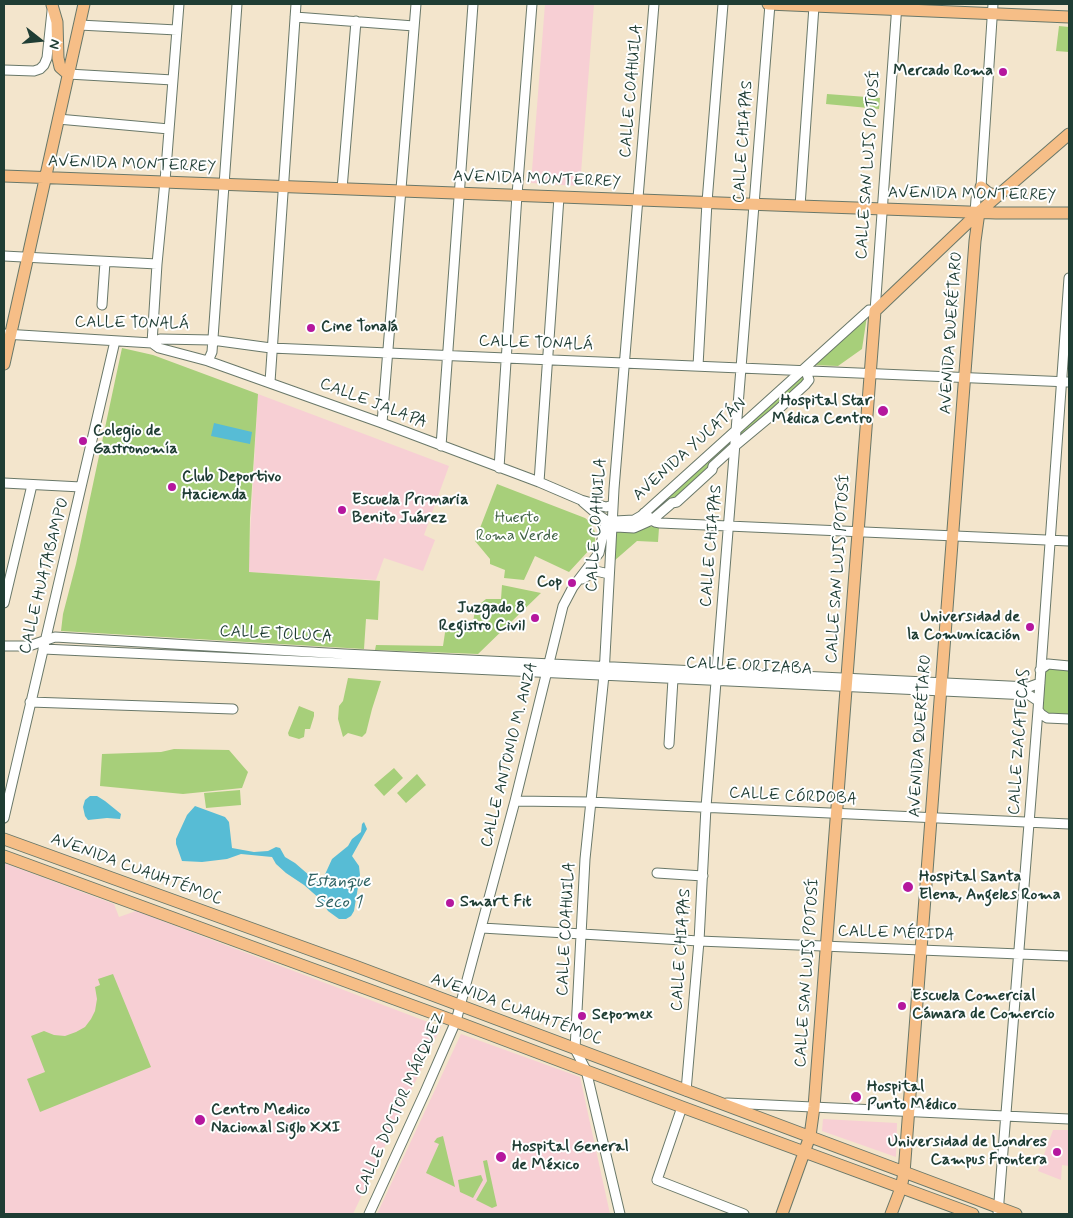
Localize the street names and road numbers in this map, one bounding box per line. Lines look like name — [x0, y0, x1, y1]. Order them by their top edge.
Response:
street label: CALLE COAHUILA — [617, 23, 647, 159]
street label: CALLE SAN LUIS POTOSÍ — [853, 70, 885, 260]
street label: CALLE CHIAPAS — [730, 80, 758, 204]
street label: AVENIDA MONTERREY — [48, 152, 216, 178]
street label: AVENIDA MONTERREY — [453, 167, 621, 193]
street label: AVENIDA MONTERREY — [888, 184, 1056, 206]
street label: AVENIDA QUERÉTARO — [937, 251, 967, 415]
street label: CALLE TONALÁ — [74, 313, 190, 335]
street label: CALLE TONALÁ — [478, 332, 594, 356]
street label: CALLE JALAPA — [317, 375, 429, 433]
street label: AVENIDA YUCATÁN — [630, 394, 750, 506]
street label: CALLE COAHUILA — [583, 457, 611, 593]
street label: CALLE SAN LUIS POTOSÍ — [823, 474, 855, 664]
street label: CALLE CHIAPAS — [697, 484, 727, 608]
street label: CALLE HUATABAMPO — [16, 496, 74, 656]
street label: CALLE TOLUCA — [219, 622, 333, 648]
street label: CALLE ORIZABA — [685, 654, 813, 680]
street label: AVENIDA QUERÉTARO — [906, 654, 936, 818]
street label: CALLE ANTONIO M. ANZA — [478, 660, 542, 850]
street label: CALLE ZACATECAS — [1005, 668, 1035, 816]
street label: CALLE CÓRDOBA — [729, 784, 857, 810]
street label: AVENIDA CUAUHTÉMOC — [48, 830, 224, 910]
street label: CALLE COAHUILA — [554, 861, 580, 997]
street label: CALLE SAN LUIS POTOSÍ — [792, 878, 824, 1068]
street label: CALLE CHIAPAS — [668, 888, 696, 1012]
street label: CALLE MÉRIDA — [837, 922, 955, 946]
street label: AVENIDA CUAUHTÉMOC — [428, 970, 604, 1050]
street label: CALLE DOCTOR MÁRQUEZ — [352, 1009, 450, 1199]

